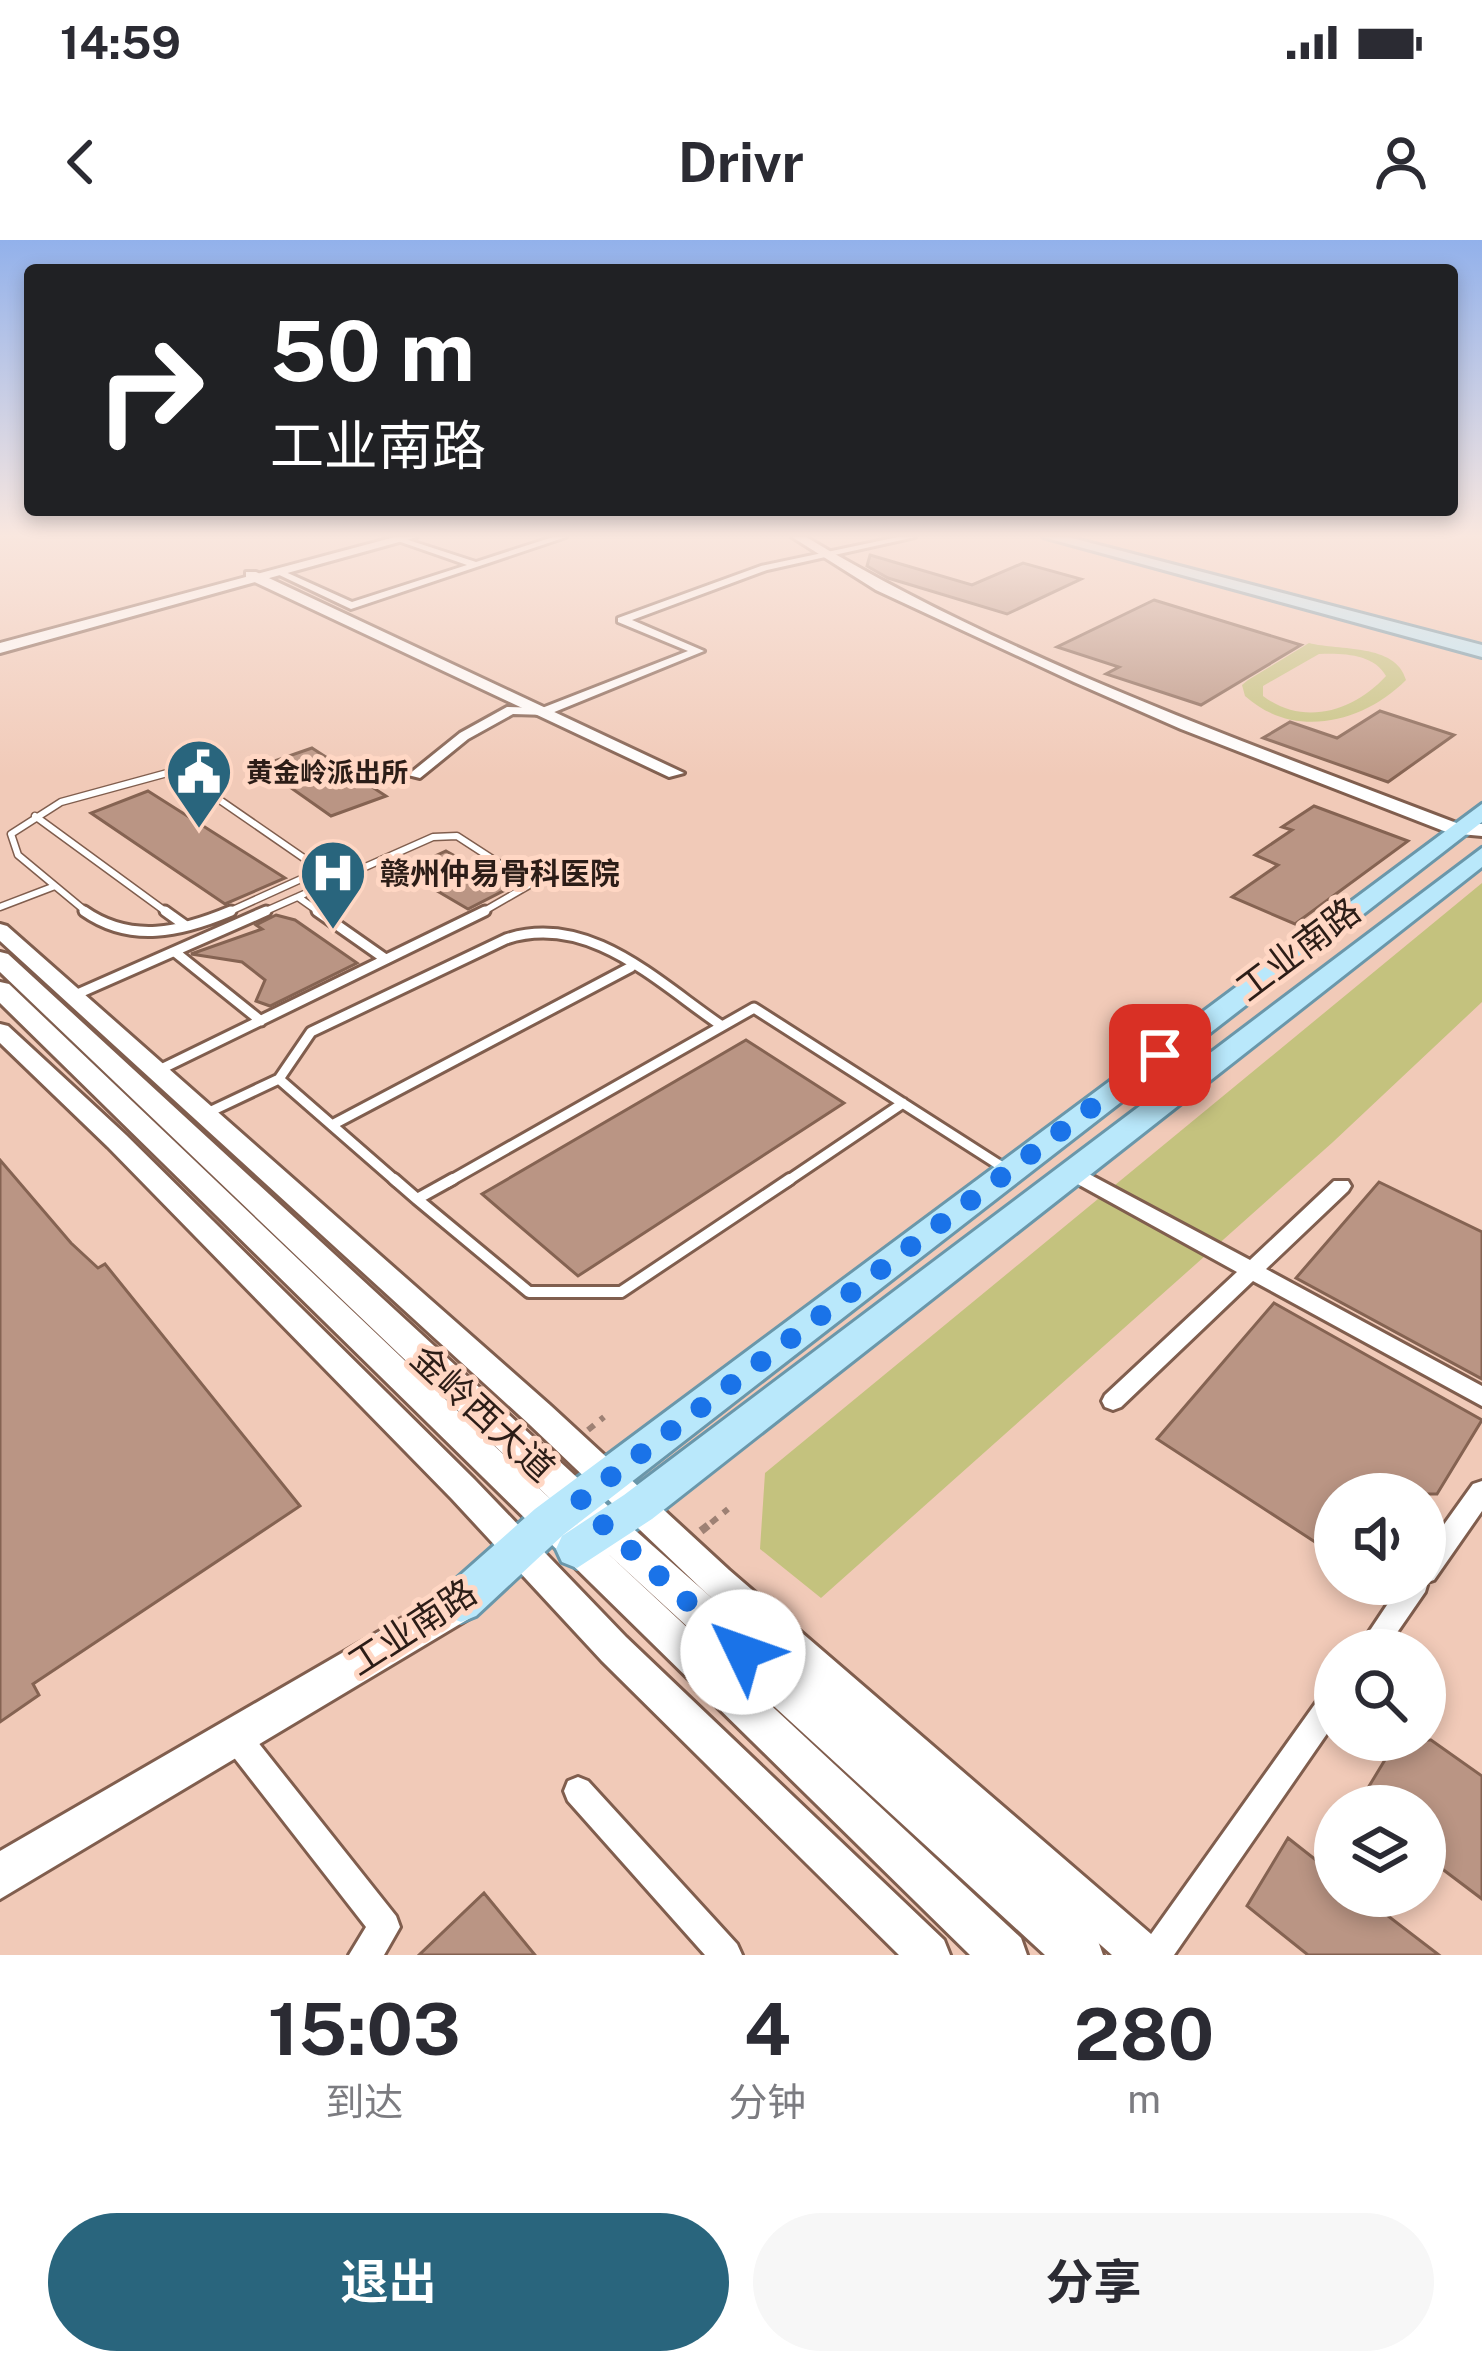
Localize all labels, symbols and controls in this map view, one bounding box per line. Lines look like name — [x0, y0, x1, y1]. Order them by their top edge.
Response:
text: 14:59 — [60, 16, 181, 69]
icon: back — [48, 129, 114, 195]
icon: person — [1368, 129, 1434, 195]
text: Drivr — [678, 131, 804, 194]
text: 50 m — [270, 301, 475, 400]
icon: right — [72, 312, 228, 468]
text: 工业南路 — [270, 414, 486, 477]
public building icon: 黄金岭派出所 — [164, 737, 234, 831]
place label: 黄金岭派出所 — [246, 756, 408, 788]
hospital icon: 赣州仲易骨科医院 — [298, 838, 368, 932]
place label: 赣州仲易骨科医院 — [380, 855, 620, 891]
street label: 工业南路 — [1228, 889, 1368, 1009]
pin — [1109, 1004, 1211, 1106]
icon: arrive — [1127, 1022, 1193, 1088]
street label: 金岭西大道 — [403, 1336, 563, 1490]
map controls — [1314, 1473, 1446, 1917]
button: sound — [1314, 1473, 1446, 1605]
street label: 工业南路 — [340, 1570, 484, 1684]
position arrow — [680, 1589, 806, 1715]
button: search — [1314, 1629, 1446, 1761]
button: layers — [1314, 1785, 1446, 1917]
text: 15:03 — [268, 1987, 461, 2071]
text: 4 — [744, 1987, 791, 2071]
text: 280 — [1074, 1992, 1214, 2076]
text: m — [1127, 2076, 1161, 2122]
text: 到达 — [325, 2079, 403, 2125]
text: 分钟 — [728, 2079, 806, 2125]
button: 退出 — [48, 2213, 729, 2351]
button: 分享 — [753, 2213, 1434, 2351]

